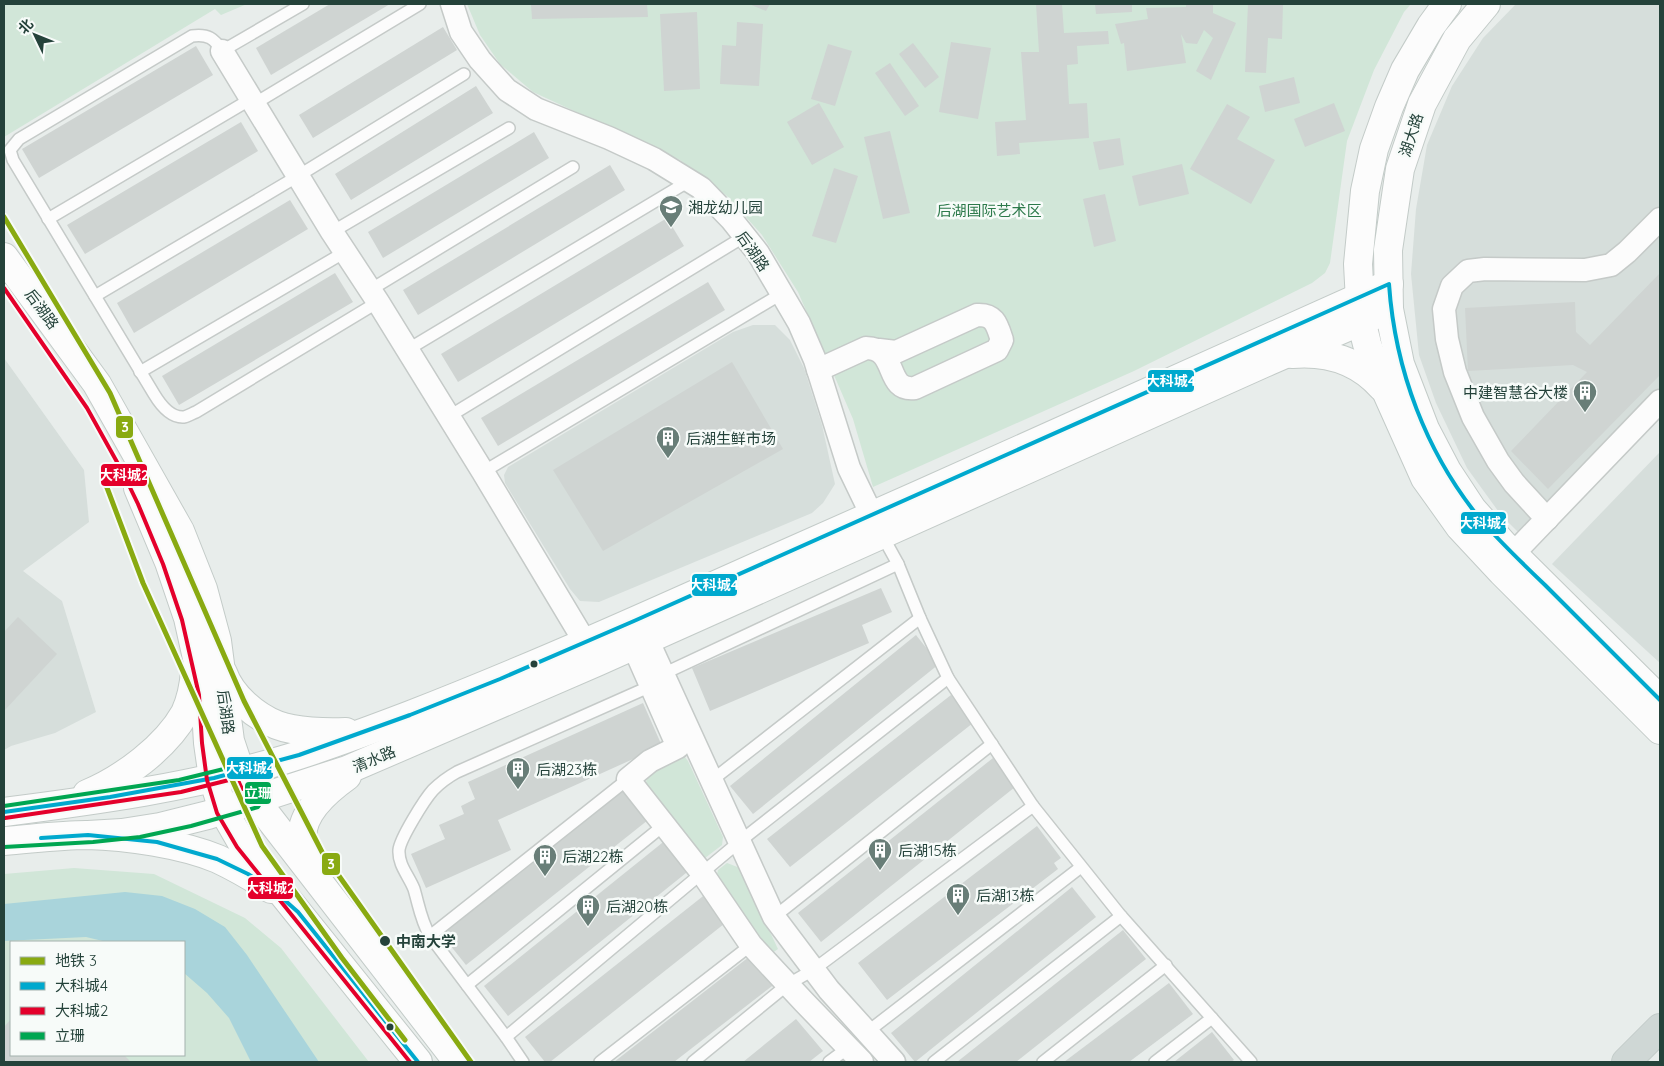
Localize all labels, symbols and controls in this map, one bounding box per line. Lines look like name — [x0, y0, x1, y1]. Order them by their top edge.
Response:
north arrow — [10, 10, 60, 60]
text: 北 — [14, 15, 37, 37]
street label: 湖大路 — [1395, 111, 1427, 159]
school or university icon: 湘龙幼儿园 — [658, 194, 684, 228]
place label: 湘龙幼儿园 — [688, 198, 763, 217]
park label: 后湖国际艺术区 — [936, 201, 1042, 220]
street label: 后湖路 — [732, 227, 774, 275]
street label: 后湖路 — [21, 285, 63, 333]
line badge: 大科城4 — [1147, 369, 1195, 393]
text: 大科城4 — [1146, 372, 1196, 390]
building icon: 中建智慧谷大楼 — [1572, 379, 1598, 413]
place label: 中建智慧谷大楼 — [1463, 383, 1568, 402]
line badge: 3 — [115, 415, 134, 439]
text: 3 — [121, 418, 129, 436]
building icon: 后湖生鲜市场 — [655, 425, 681, 459]
place label: 后湖生鲜市场 — [686, 429, 776, 448]
line badge: 大科城2 — [100, 463, 148, 487]
text: 大科城2 — [99, 466, 149, 484]
line badge: 大科城4 — [1460, 511, 1507, 535]
text: 大科城4 — [1459, 514, 1509, 532]
line badge: 大科城4 — [691, 573, 738, 597]
text: 大科城4 — [689, 576, 739, 594]
unlabelled marker — [529, 659, 539, 669]
street label: 后湖路 — [213, 688, 239, 736]
street label: 清水路 — [350, 741, 398, 777]
line badge: 大科城4 — [226, 756, 274, 780]
building icon: 后湖23栋 — [505, 756, 531, 790]
text: 大科城4 — [225, 759, 275, 777]
place label: 后湖23栋 — [536, 760, 597, 779]
line badge: 立珊 — [244, 781, 272, 805]
text: 立珊 — [244, 784, 272, 802]
building icon: 后湖15栋 — [867, 837, 893, 871]
place label: 后湖15栋 — [898, 841, 957, 860]
building icon: 后湖22栋 — [532, 843, 558, 877]
place label: 后湖22栋 — [562, 847, 624, 866]
line badge: 3 — [321, 852, 341, 876]
text: 3 — [327, 855, 335, 873]
line badge: 大科城2 — [247, 876, 294, 900]
text: 大科城2 — [245, 879, 295, 897]
building icon: 后湖13栋 — [945, 882, 971, 916]
place label: 后湖13栋 — [976, 886, 1034, 905]
building icon: 后湖20栋 — [575, 893, 601, 927]
place label: 后湖20栋 — [606, 897, 668, 916]
place label: 中南大学 — [396, 932, 456, 951]
marker: 中南大学 — [378, 934, 392, 948]
legend — [10, 941, 185, 1056]
text: 地铁 3 — [55, 951, 97, 970]
text: 大科城4 — [55, 976, 108, 995]
text: 大科城2 — [55, 1001, 108, 1020]
unlabelled marker — [385, 1022, 395, 1032]
text: 立珊 — [55, 1026, 85, 1045]

